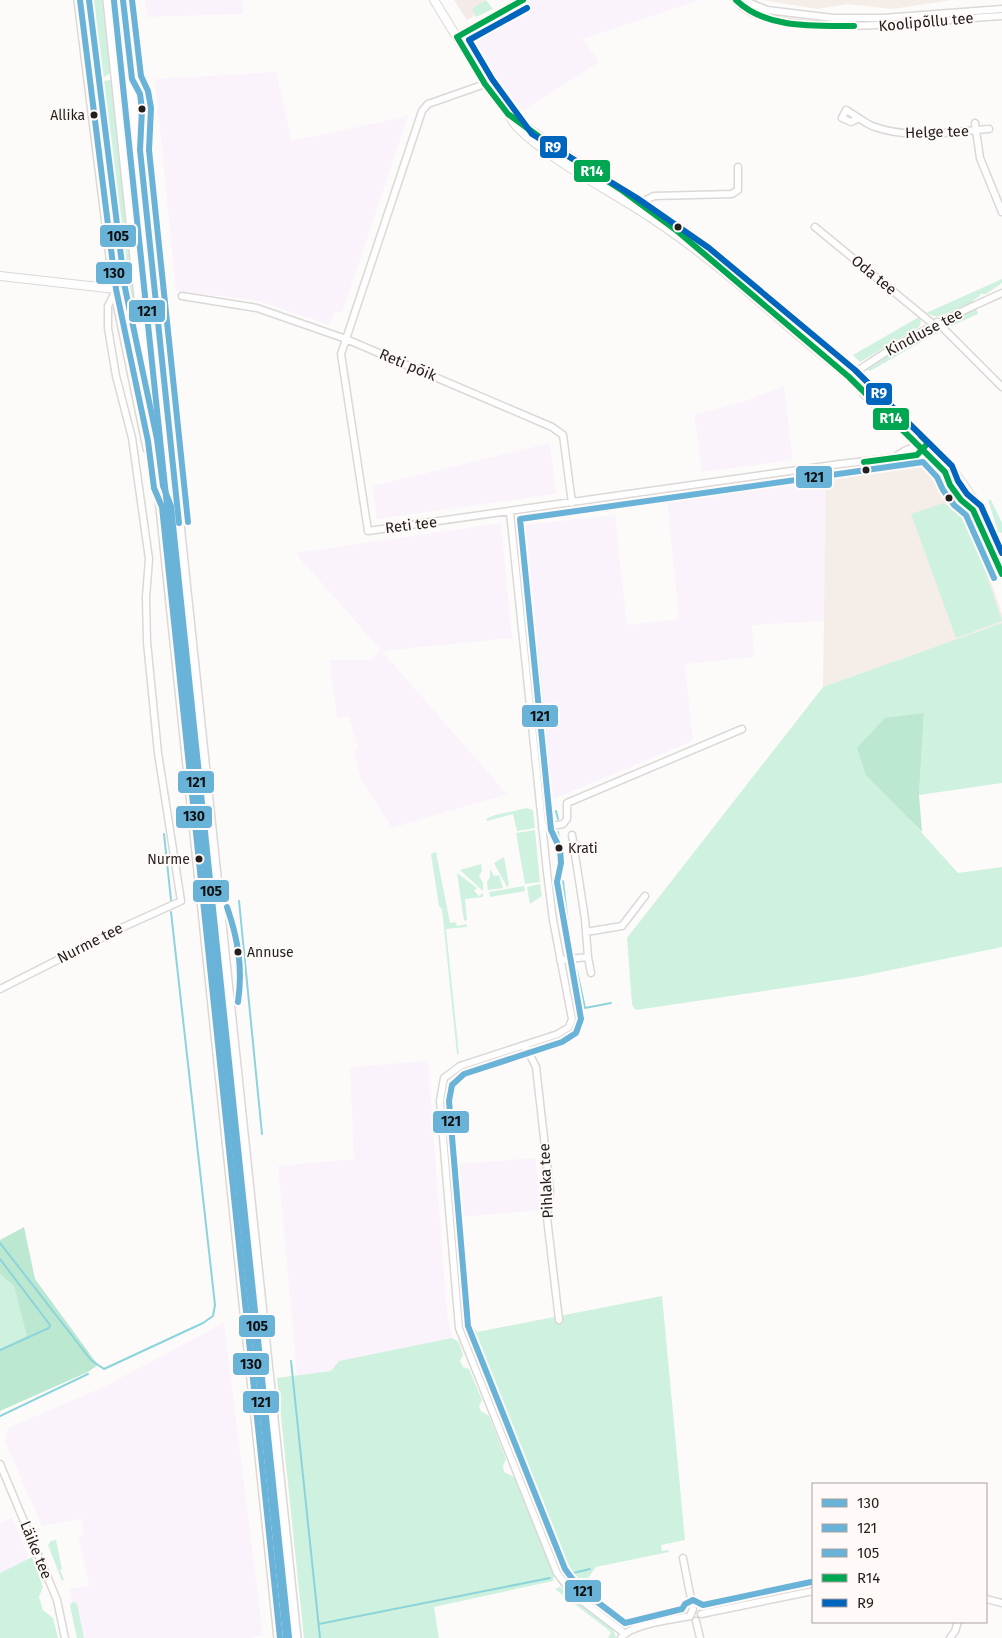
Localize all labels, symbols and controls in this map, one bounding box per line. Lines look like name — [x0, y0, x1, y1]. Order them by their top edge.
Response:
street label: Koolipõllu tee — [878, 9, 974, 35]
unlabelled marker — [137, 104, 147, 114]
place label: Allika — [50, 107, 85, 124]
marker: Allika — [89, 110, 99, 120]
street label: Helge tee — [905, 122, 969, 142]
line badge: R9 — [539, 135, 568, 159]
text: R9 — [545, 139, 561, 156]
line badge: R14 — [573, 159, 611, 183]
text: R14 — [581, 163, 603, 180]
unlabelled marker — [673, 222, 683, 232]
line badge: 105 — [99, 224, 137, 248]
text: 105 — [107, 228, 130, 245]
street label: Oda tee — [848, 251, 900, 299]
line badge: 130 — [95, 261, 133, 285]
text: 130 — [103, 265, 125, 282]
line badge: 121 — [128, 299, 166, 323]
text: 121 — [137, 303, 157, 320]
street label: Kindluse tee — [882, 304, 966, 360]
street label: Reti põik — [377, 345, 440, 385]
line badge: R9 — [865, 382, 893, 406]
text: R9 — [871, 385, 887, 402]
line badge: R14 — [872, 407, 910, 431]
text: R14 — [880, 410, 902, 427]
line badge: 121 — [795, 465, 833, 489]
unlabelled marker — [861, 465, 871, 475]
text: 121 — [804, 469, 824, 486]
unlabelled marker — [944, 493, 954, 503]
street label: Reti tee — [384, 513, 438, 537]
line badge: 121 — [521, 704, 559, 728]
text: 121 — [530, 708, 550, 725]
line badge: 121 — [177, 770, 215, 794]
text: 121 — [186, 774, 206, 791]
line badge: 130 — [175, 805, 213, 829]
text: 130 — [183, 808, 205, 825]
place label: Krati — [568, 840, 598, 857]
marker: Krati — [554, 843, 564, 853]
place label: Nurme — [147, 851, 190, 868]
marker: Nurme — [194, 854, 204, 864]
line badge: 105 — [192, 879, 230, 903]
text: 105 — [200, 883, 223, 900]
street label: Nurme tee — [54, 919, 126, 967]
place label: Annuse — [247, 944, 294, 961]
marker: Annuse — [233, 947, 243, 957]
line badge: 121 — [432, 1110, 470, 1134]
text: 121 — [441, 1113, 461, 1130]
street label: Pihlaka tee — [535, 1143, 557, 1219]
line badge: 105 — [238, 1314, 276, 1338]
text: 105 — [246, 1318, 269, 1335]
line badge: 130 — [232, 1352, 270, 1376]
text: 130 — [240, 1356, 262, 1373]
line badge: 121 — [242, 1390, 280, 1414]
text: 121 — [251, 1394, 271, 1411]
legend — [812, 1483, 987, 1623]
text: 130 — [857, 1494, 879, 1512]
street label: Läike tee — [16, 1518, 56, 1582]
text: 121 — [857, 1519, 877, 1537]
text: 105 — [857, 1544, 879, 1562]
text: R14 — [857, 1569, 880, 1587]
line badge: 121 — [564, 1579, 602, 1603]
text: 121 — [573, 1583, 593, 1600]
text: R9 — [857, 1594, 874, 1612]

